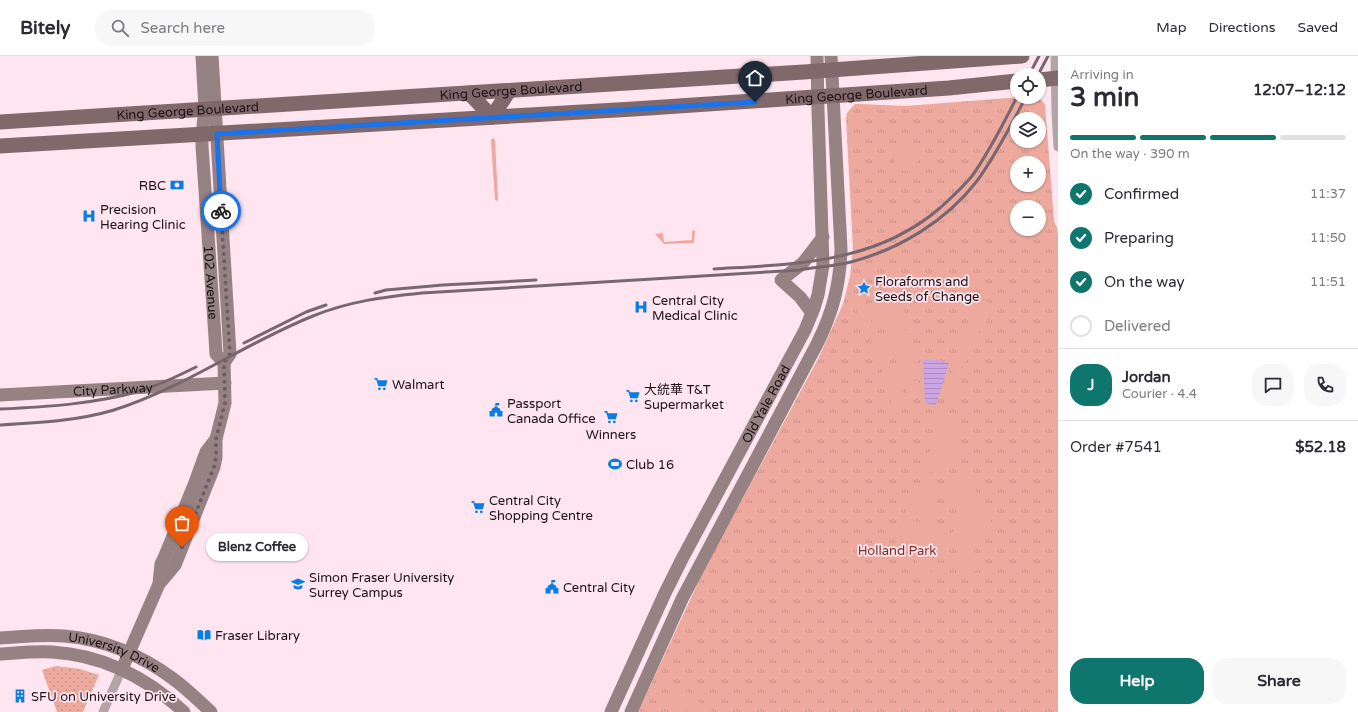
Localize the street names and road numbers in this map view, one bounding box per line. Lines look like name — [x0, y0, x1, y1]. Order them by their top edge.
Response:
street label: King George Boulevard — [439, 79, 583, 104]
street label: King George Boulevard — [785, 82, 928, 108]
street label: King George Boulevard — [116, 99, 259, 124]
street label: 102 Avenue — [200, 245, 221, 320]
street label: Old Yale Road — [739, 362, 794, 446]
street label: City Parkway — [73, 380, 153, 400]
street label: University Drive — [67, 629, 163, 677]

